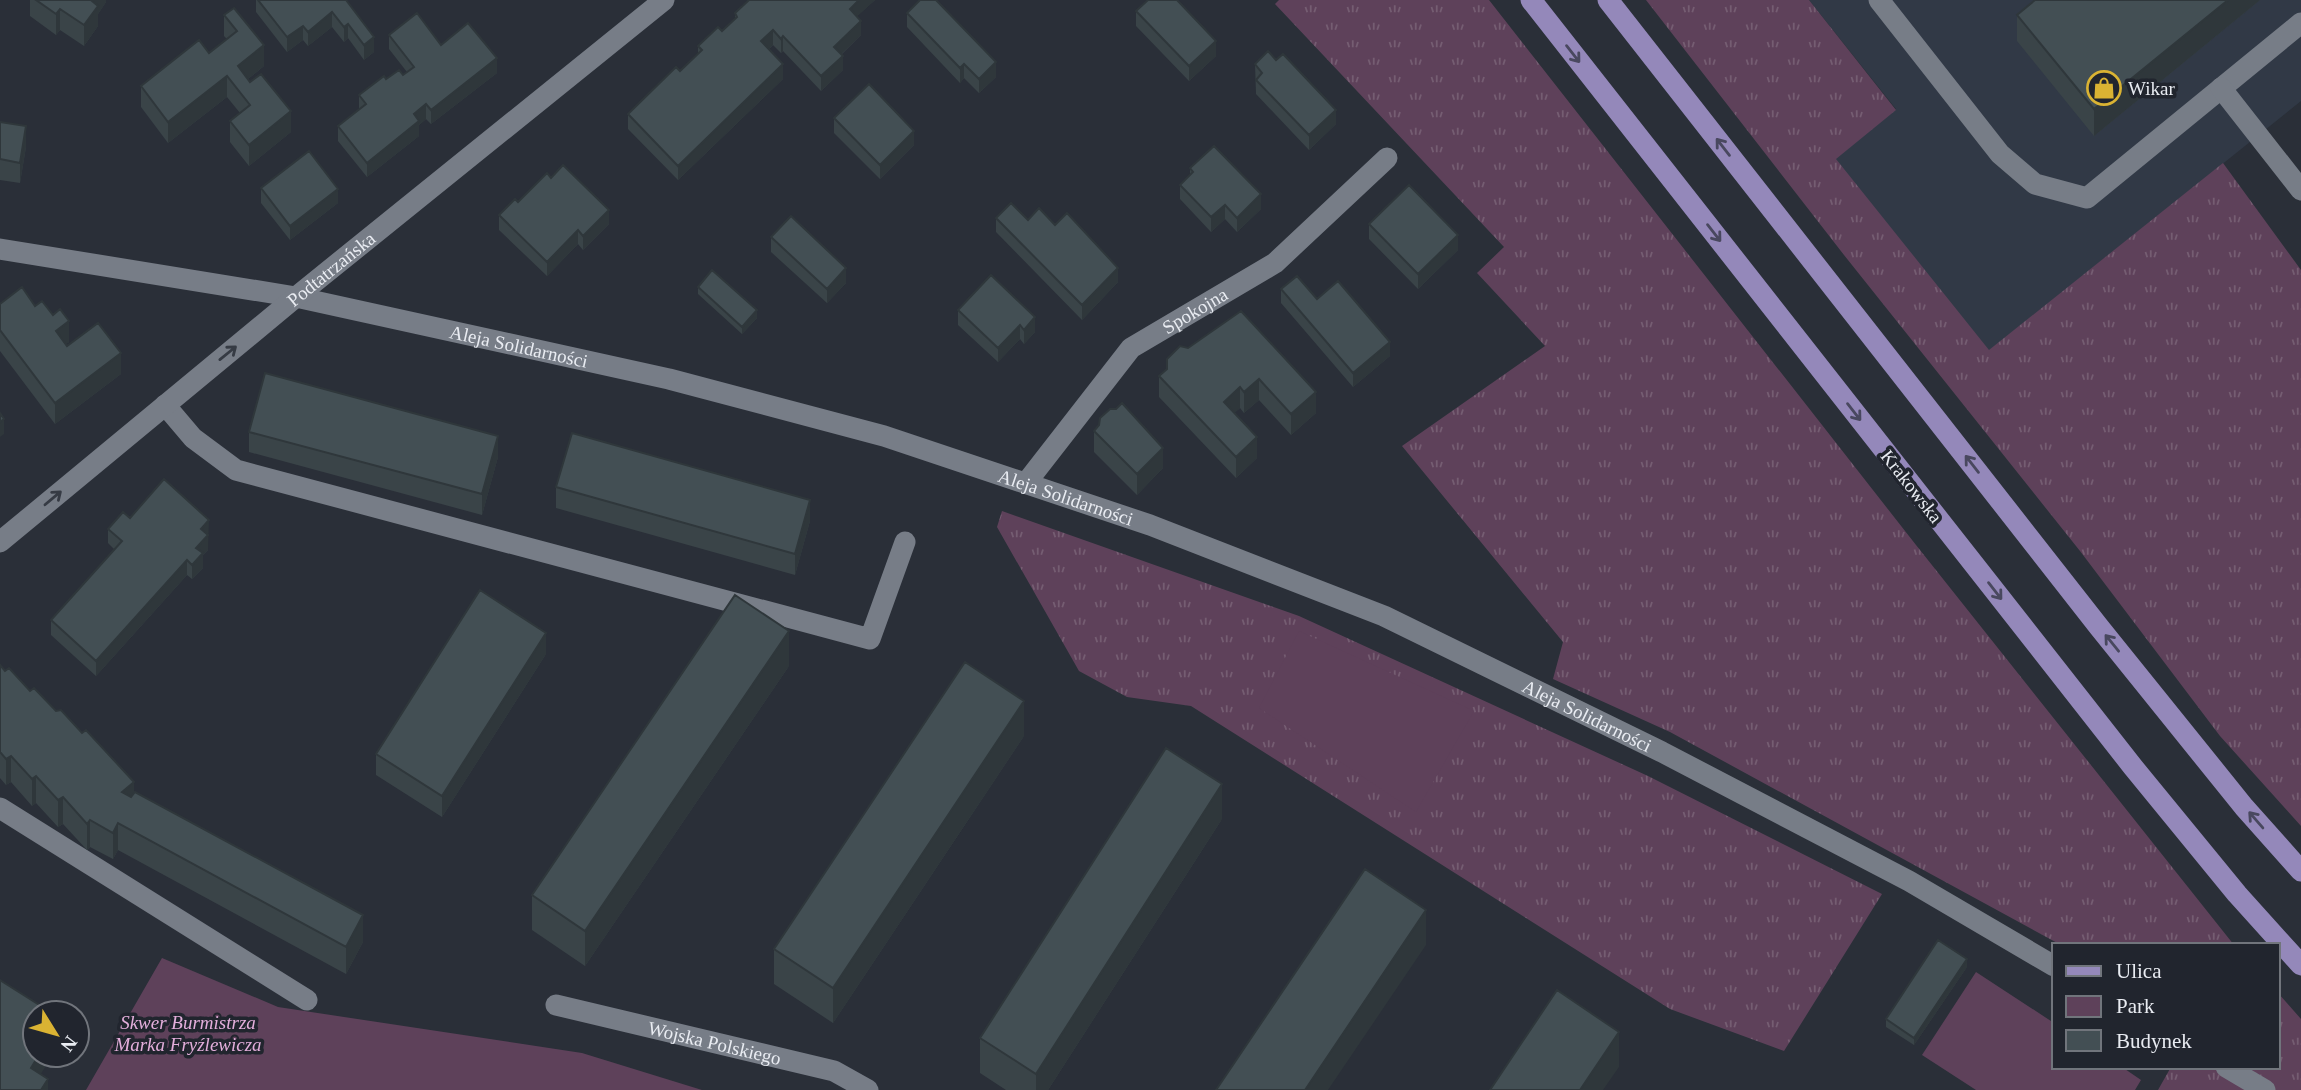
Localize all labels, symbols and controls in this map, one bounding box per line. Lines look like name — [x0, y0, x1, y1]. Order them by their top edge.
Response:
one-way arrow — [1566, 44, 1581, 62]
shop icon: Wikar — [2085, 69, 2123, 107]
place label: Wikar — [2128, 78, 2175, 99]
one-way arrow — [1715, 138, 1730, 157]
one-way arrow — [1706, 223, 1721, 241]
street label: Podtatrzańska — [283, 227, 380, 311]
street label: Spokojna — [1159, 283, 1232, 338]
street label: Aleja Solidarności — [448, 321, 590, 372]
one-way arrow — [218, 345, 236, 361]
one-way arrow — [1847, 402, 1862, 420]
street label: Krakowska — [1877, 446, 1947, 527]
one-way arrow — [1965, 455, 1980, 474]
street label: Aleja Solidarności — [996, 465, 1136, 530]
one-way arrow — [43, 490, 61, 506]
one-way arrow — [1987, 581, 2002, 599]
one-way arrow — [2105, 635, 2120, 653]
street label: Aleja Solidarności — [1519, 675, 1655, 756]
one-way arrow — [2248, 811, 2264, 829]
legend — [2052, 943, 2280, 1069]
text: Ulica — [2116, 959, 2162, 983]
text: Park — [2116, 994, 2155, 1018]
north arrow — [21, 999, 91, 1069]
park label: Skwer Burmistrza Marka Fryźlewicza — [113, 1012, 262, 1055]
street label: Wojska Polskiego — [646, 1017, 783, 1069]
text: Budynek — [2116, 1029, 2192, 1053]
text: N — [56, 1032, 82, 1056]

